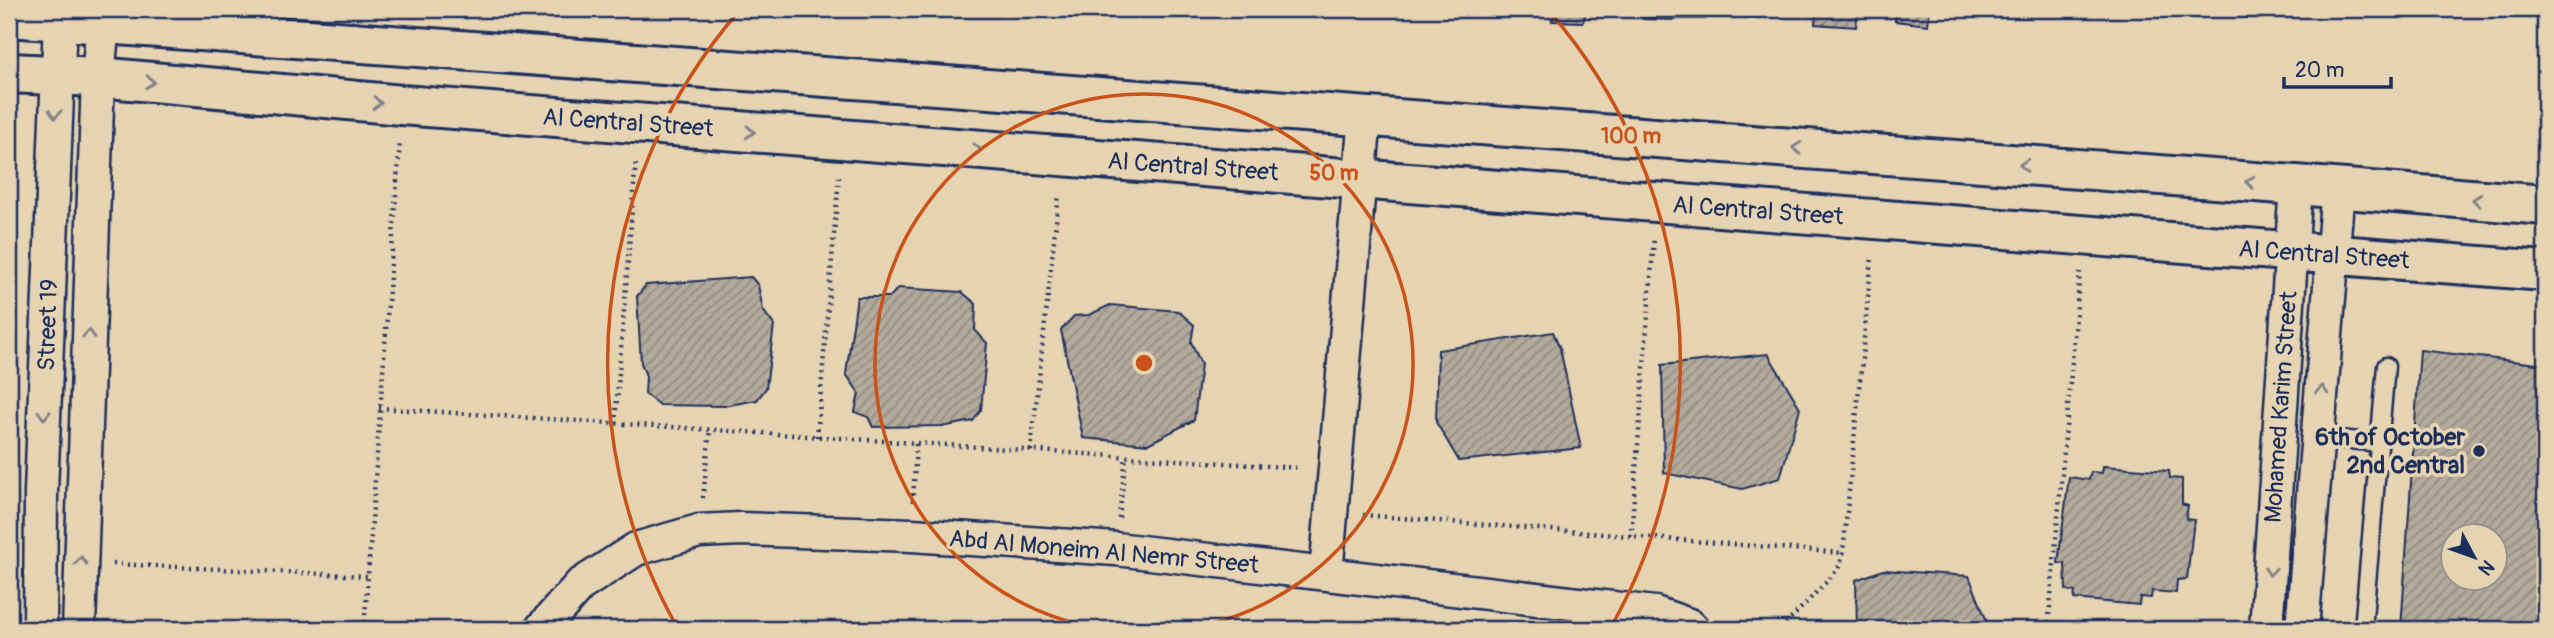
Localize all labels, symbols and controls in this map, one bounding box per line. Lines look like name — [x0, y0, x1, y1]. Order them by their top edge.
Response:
scale bar — [2284, 46, 2391, 90]
text: 20 m — [2295, 57, 2344, 84]
one-way arrow — [145, 74, 156, 89]
one-way arrow — [372, 95, 383, 110]
street label: Al Central Street — [541, 103, 715, 143]
one-way arrow — [48, 109, 63, 120]
text: 100 m — [1601, 123, 1661, 150]
one-way arrow — [745, 124, 756, 139]
one-way arrow — [1791, 141, 1802, 156]
one-way arrow — [972, 142, 983, 157]
street label: Al Central Street — [1106, 147, 1280, 187]
one-way arrow — [2018, 158, 2029, 173]
text: 50 m — [1310, 160, 1359, 187]
one-way arrow — [2245, 174, 2256, 189]
street label: Al Central Street — [1671, 191, 1845, 231]
one-way arrow — [2471, 193, 2482, 208]
street label: Al Central Street — [2237, 235, 2411, 275]
street label: Street 19 — [32, 278, 64, 372]
street label: Mohamed Karim Street — [2258, 290, 2304, 524]
one-way arrow — [81, 328, 96, 339]
centre of rings — [1132, 351, 1156, 375]
one-way arrow — [2314, 385, 2329, 396]
one-way arrow — [37, 409, 52, 420]
place label: 6th of October 2nd Central — [2315, 423, 2465, 480]
marker: 6th of October 2nd Central — [2471, 443, 2487, 459]
north arrow — [2438, 522, 2508, 592]
street label: Abd Al Moneim Al Nemr Street — [948, 524, 1260, 580]
one-way arrow — [73, 555, 89, 566]
text: N — [2473, 555, 2499, 580]
one-way arrow — [2263, 566, 2278, 577]

